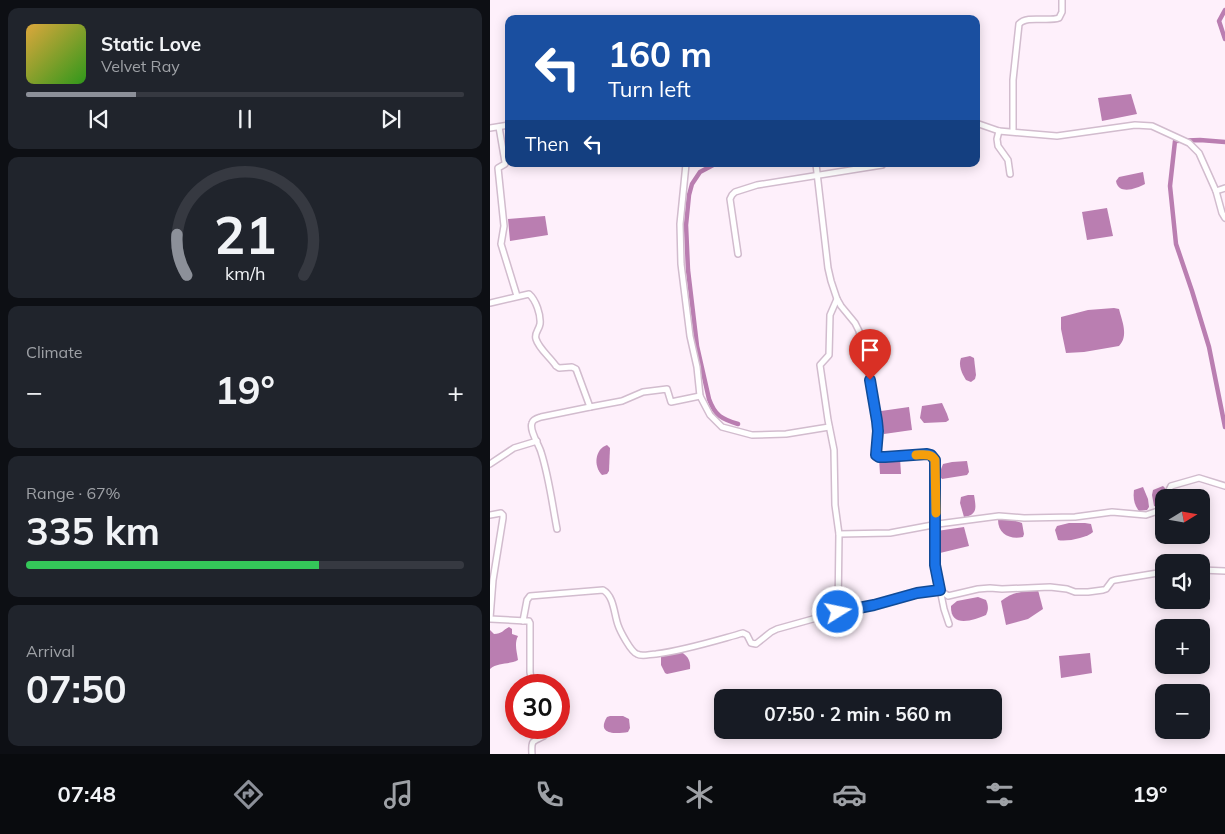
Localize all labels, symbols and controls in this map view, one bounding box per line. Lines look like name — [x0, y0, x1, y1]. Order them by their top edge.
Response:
text: Static Love — [101, 32, 201, 56]
text: 160 m — [608, 32, 712, 76]
icon: left — [525, 35, 590, 100]
text: Velvet Ray — [101, 56, 180, 76]
text: Turn left — [608, 75, 691, 103]
icon: previous — [85, 105, 113, 133]
icon: pause — [231, 105, 259, 133]
icon: next — [377, 105, 405, 133]
icon: left — [579, 130, 607, 158]
text: Then — [525, 132, 569, 156]
text: 21 — [214, 202, 276, 267]
text: km/h — [225, 262, 265, 284]
pin — [849, 329, 891, 380]
icon: arrive — [856, 336, 884, 364]
text: Climate — [26, 342, 82, 362]
text: 19° — [215, 366, 275, 414]
text: − — [26, 374, 43, 409]
text: + — [447, 374, 464, 409]
text: Range · 67% — [26, 483, 121, 503]
north arrow — [1155, 489, 1210, 544]
map controls — [1155, 489, 1210, 739]
text: 335 km — [26, 507, 160, 555]
button: sound — [1155, 554, 1210, 609]
position arrow — [811, 585, 863, 637]
button: + — [1155, 619, 1210, 674]
text: Arrival — [26, 641, 75, 661]
text: 07:50 — [26, 665, 127, 713]
speed limit sign: 30 — [505, 674, 570, 739]
button: − — [1155, 684, 1210, 739]
text: 07:50 · 2 min · 560 m — [764, 702, 952, 726]
icon: directions — [231, 777, 266, 812]
icon: music — [381, 777, 416, 812]
icon: phone — [532, 777, 567, 812]
icon: climate — [682, 777, 717, 812]
icon: car — [832, 777, 867, 812]
icon: filters — [982, 777, 1017, 812]
text: 07:48 — [58, 780, 116, 808]
text: 19° — [1133, 780, 1167, 808]

